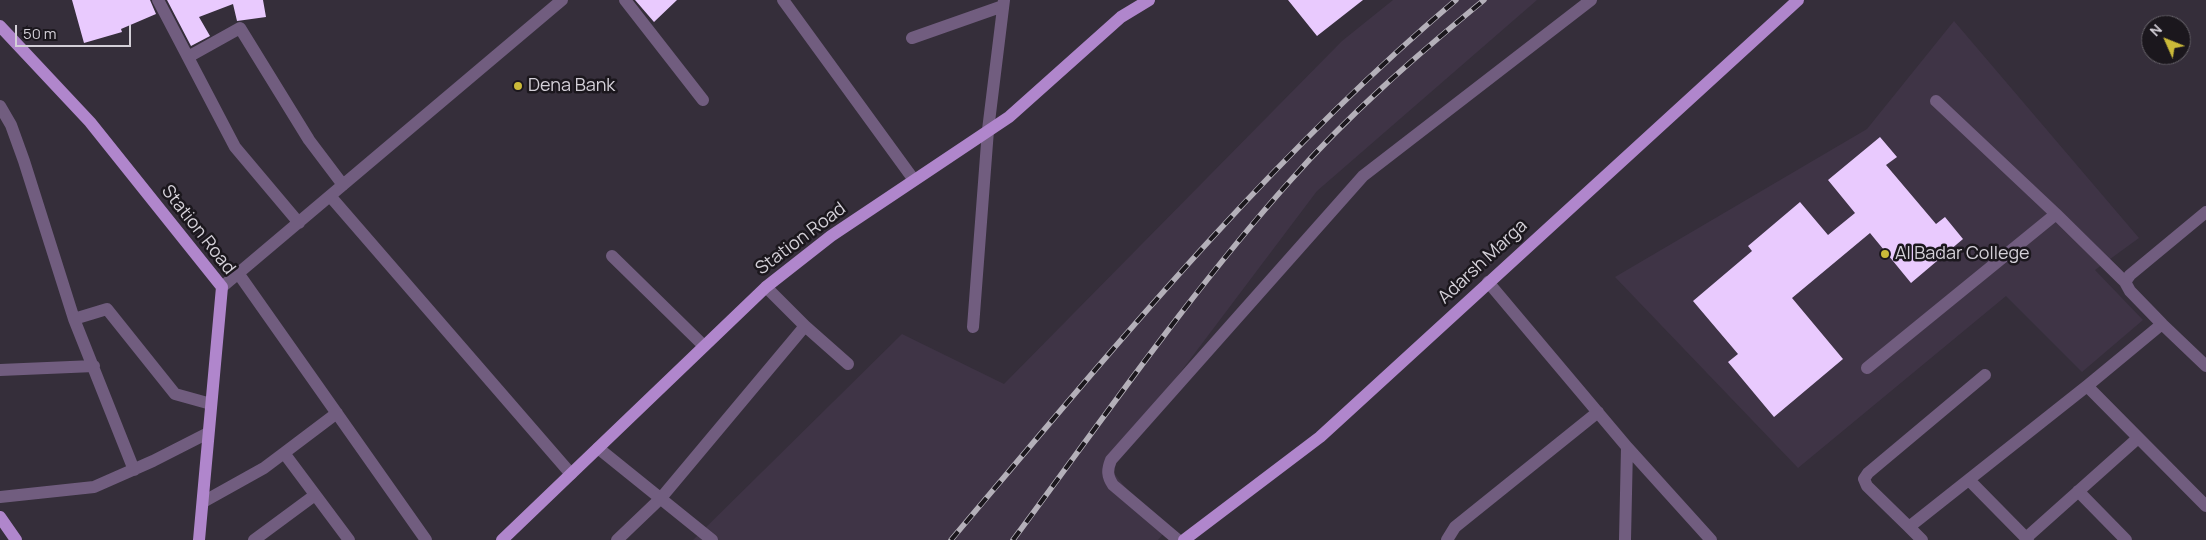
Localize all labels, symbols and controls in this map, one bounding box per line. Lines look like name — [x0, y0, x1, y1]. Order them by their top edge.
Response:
scale bar — [18, 15, 134, 47]
north arrow — [2141, 15, 2191, 65]
text: N — [2145, 20, 2166, 40]
text: 50 m — [23, 23, 57, 44]
place label: Dena Bank — [528, 75, 615, 97]
marker: Dena Bank — [512, 80, 524, 92]
street label: Station Road — [156, 181, 240, 279]
street label: Station Road — [752, 198, 850, 280]
street label: Adarsh Marga — [1434, 215, 1532, 309]
place label: Al Badar College — [1895, 243, 2030, 265]
marker: Al Badar College — [1879, 248, 1891, 260]

